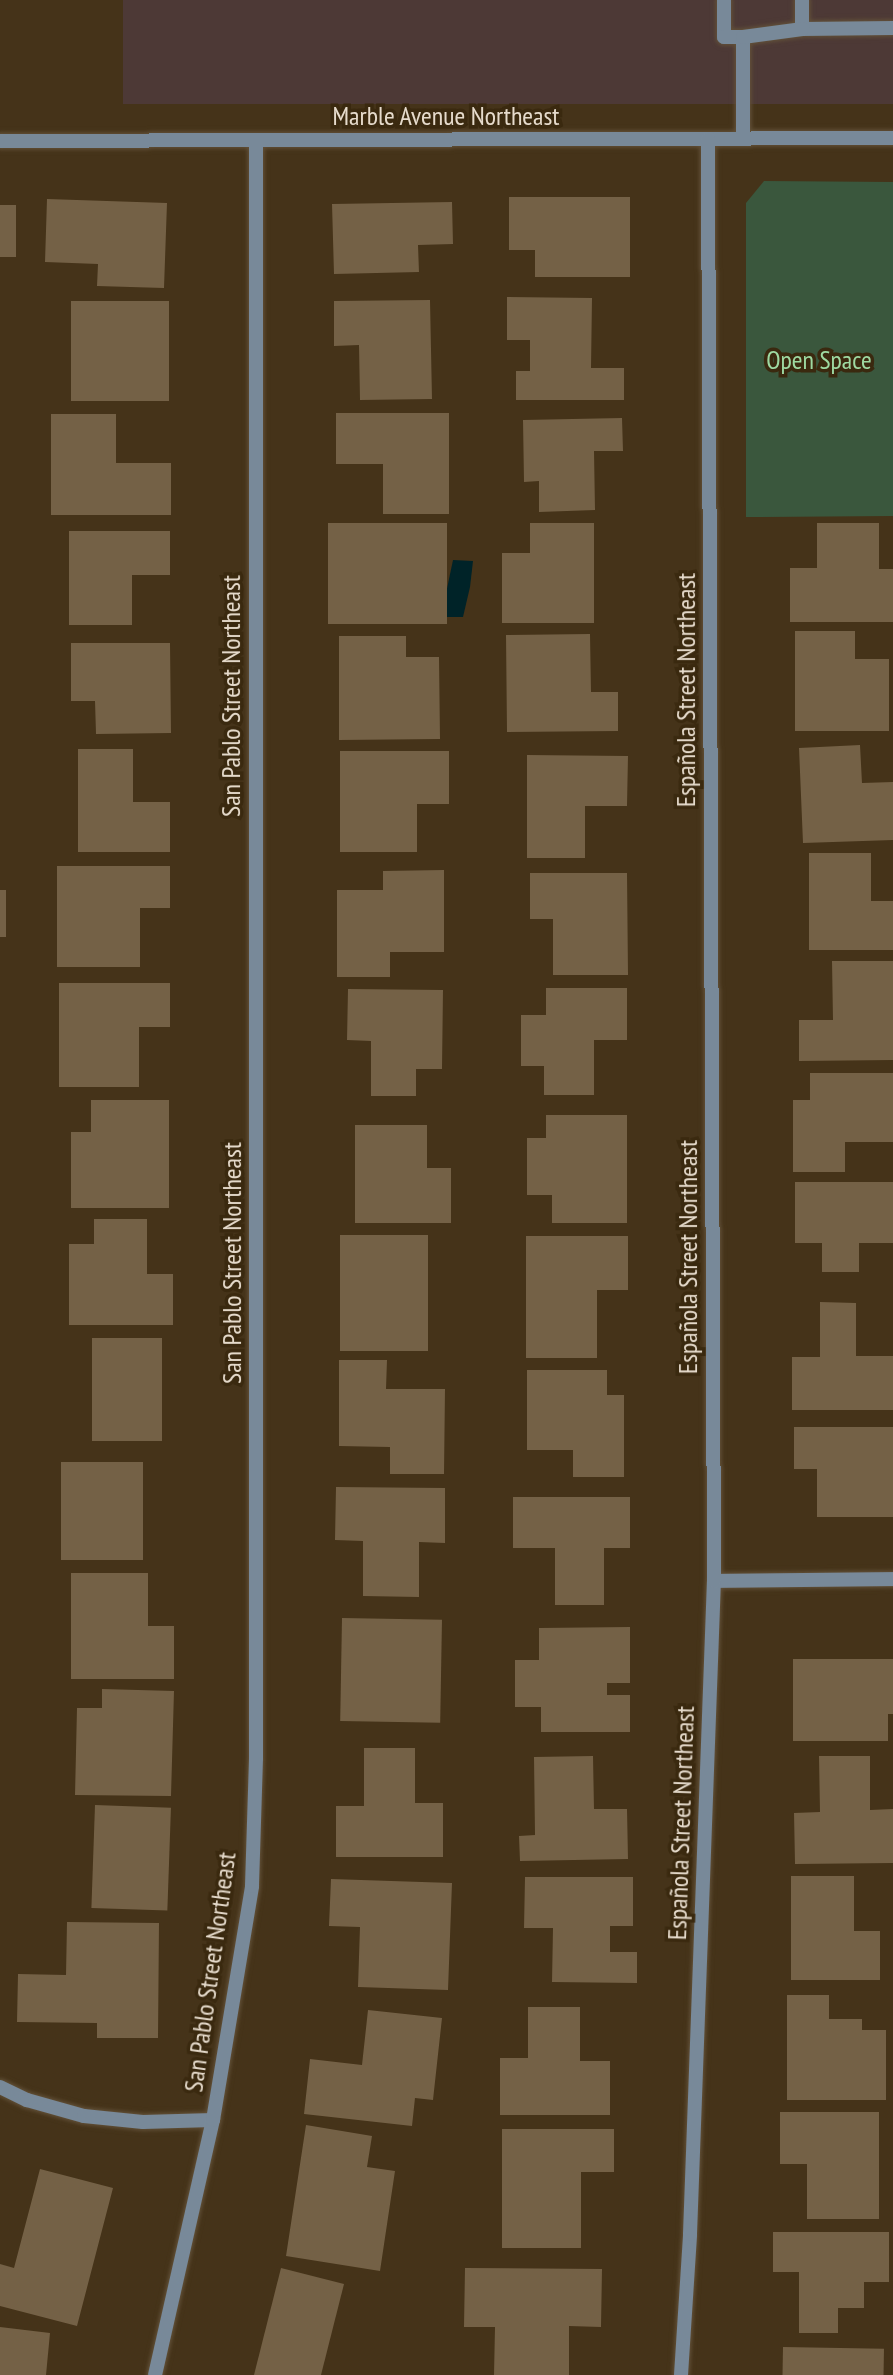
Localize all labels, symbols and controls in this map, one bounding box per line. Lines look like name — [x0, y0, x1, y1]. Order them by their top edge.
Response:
street label: Marble Avenue Northeast — [332, 100, 560, 132]
park label: Open Space — [766, 344, 872, 376]
street label: Española Street Northeast — [670, 573, 702, 807]
street label: San Pablo Street Northeast — [215, 575, 247, 817]
street label: Española Street Northeast — [672, 1140, 704, 1374]
street label: San Pablo Street Northeast — [216, 1142, 248, 1384]
street label: Española Street Northeast — [661, 1705, 701, 1941]
street label: San Pablo Street Northeast — [178, 1850, 242, 2094]

